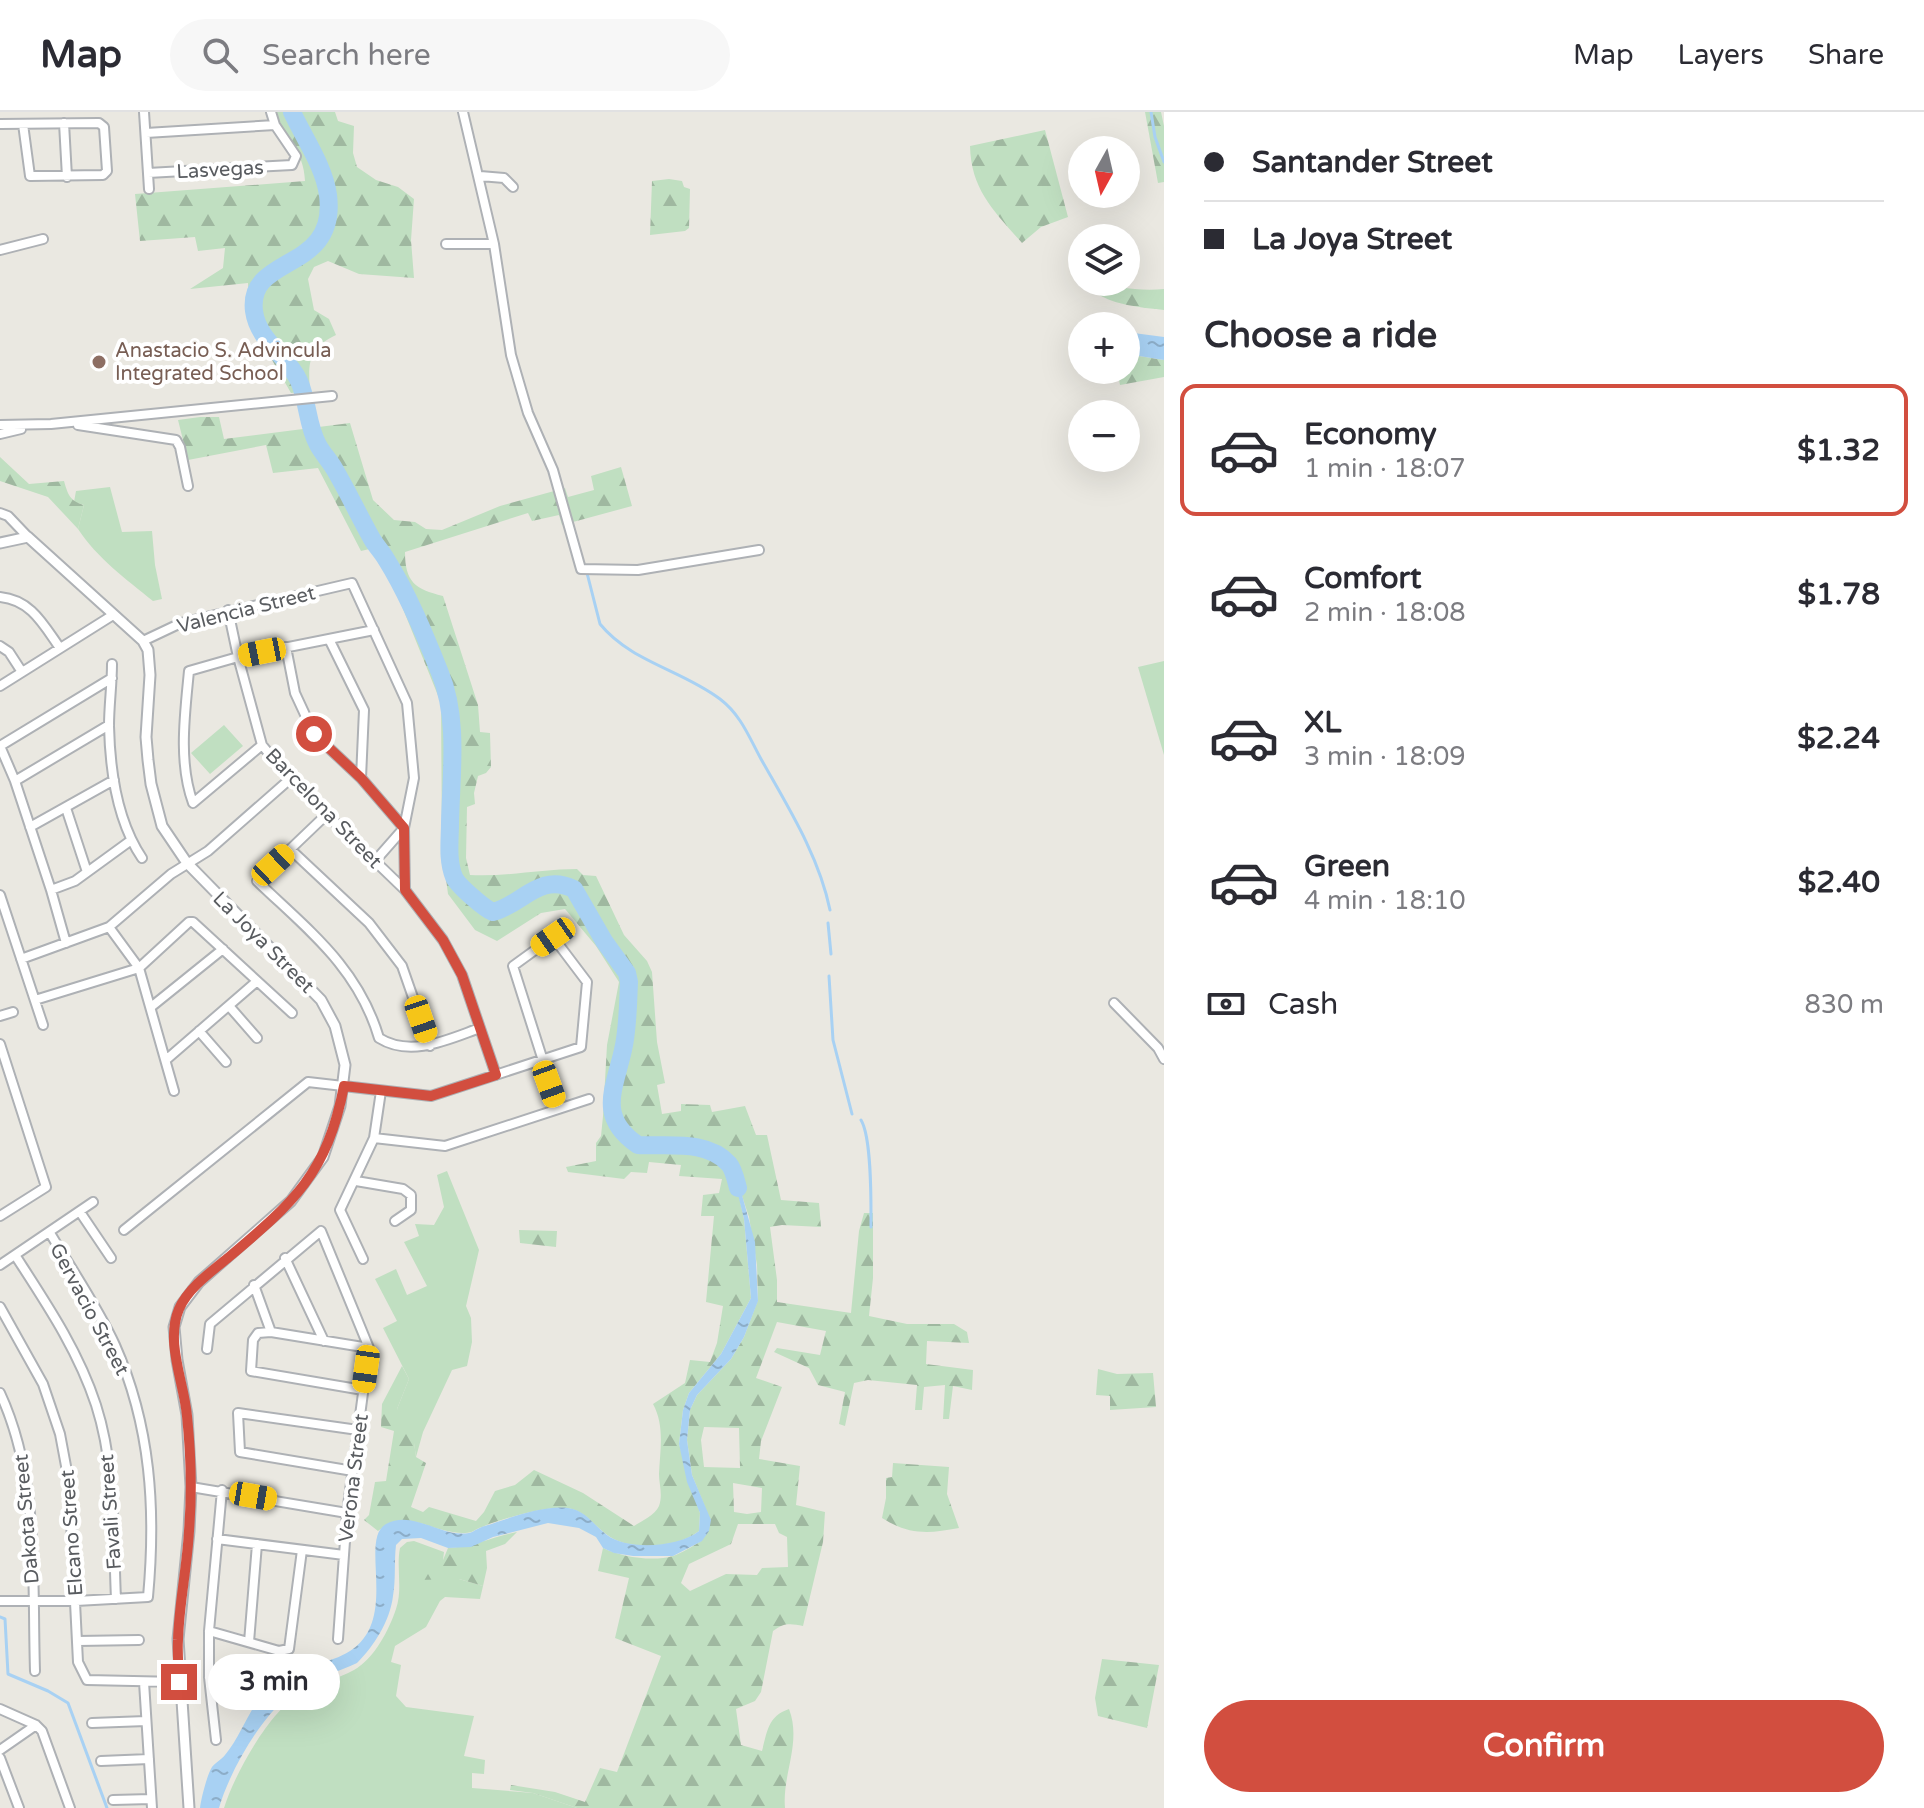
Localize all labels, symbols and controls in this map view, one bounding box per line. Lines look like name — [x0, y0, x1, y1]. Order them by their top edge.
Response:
search box — [170, 19, 730, 91]
text: Map — [40, 32, 122, 78]
icon: search — [198, 33, 242, 77]
text: Search here — [262, 37, 431, 74]
text: Map — [1573, 38, 1634, 72]
text: Layers — [1678, 38, 1764, 72]
text: Share — [1808, 38, 1884, 72]
north arrow — [1068, 136, 1140, 208]
map controls — [1068, 136, 1140, 472]
text: Santander Street — [1252, 144, 1493, 181]
street label: Lasvegas — [176, 156, 264, 184]
text: La Joya Street — [1252, 221, 1452, 258]
button: layers — [1068, 224, 1140, 296]
button: + — [1068, 312, 1140, 384]
text: Choose a ride — [1204, 314, 1437, 357]
place label: Anastacio S. Advincula Integrated School — [115, 339, 331, 386]
marker: Anastacio S. Advincula Integrated School — [90, 353, 108, 371]
button: − — [1068, 400, 1140, 472]
icon: car — [1208, 414, 1280, 486]
text: Economy — [1304, 416, 1437, 453]
text: $1.32 — [1797, 432, 1880, 469]
text: 1 min · 18:07 — [1304, 453, 1466, 484]
icon: car — [1208, 558, 1280, 630]
text: Comfort — [1304, 560, 1422, 597]
text: $1.78 — [1798, 576, 1880, 613]
street label: Valencia Street — [175, 581, 318, 639]
text: 2 min · 18:08 — [1304, 597, 1466, 628]
car — [236, 636, 288, 668]
icon: car — [1208, 702, 1280, 774]
text: XL — [1304, 704, 1341, 741]
route start — [296, 716, 332, 752]
text: $2.24 — [1797, 720, 1880, 757]
text: 3 min · 18:09 — [1304, 741, 1466, 772]
street label: Barcelona Street — [260, 744, 387, 874]
car — [247, 840, 299, 890]
icon: car — [1208, 846, 1280, 918]
text: Green — [1304, 848, 1390, 885]
text: $2.40 — [1798, 864, 1880, 901]
text: 4 min · 18:10 — [1304, 885, 1466, 916]
street label: La Joya Street — [208, 887, 319, 999]
car — [526, 913, 580, 961]
icon: cash — [1204, 982, 1248, 1026]
text: Cash — [1268, 986, 1338, 1023]
text: 830 m — [1804, 989, 1884, 1020]
car — [402, 992, 440, 1046]
car — [530, 1057, 568, 1111]
street label: Gervacio Street — [44, 1239, 134, 1380]
car — [351, 1344, 381, 1394]
street label: Verona Street — [334, 1412, 374, 1544]
street label: Dakota Street — [9, 1453, 45, 1585]
street label: Favali Street — [95, 1453, 127, 1571]
street label: Elcano Street — [56, 1469, 88, 1597]
car — [227, 1480, 279, 1512]
callout: 3 min — [207, 1654, 339, 1710]
route end — [161, 1664, 197, 1700]
text: 3 min — [239, 1666, 309, 1697]
button: Confirm — [1204, 1700, 1884, 1792]

